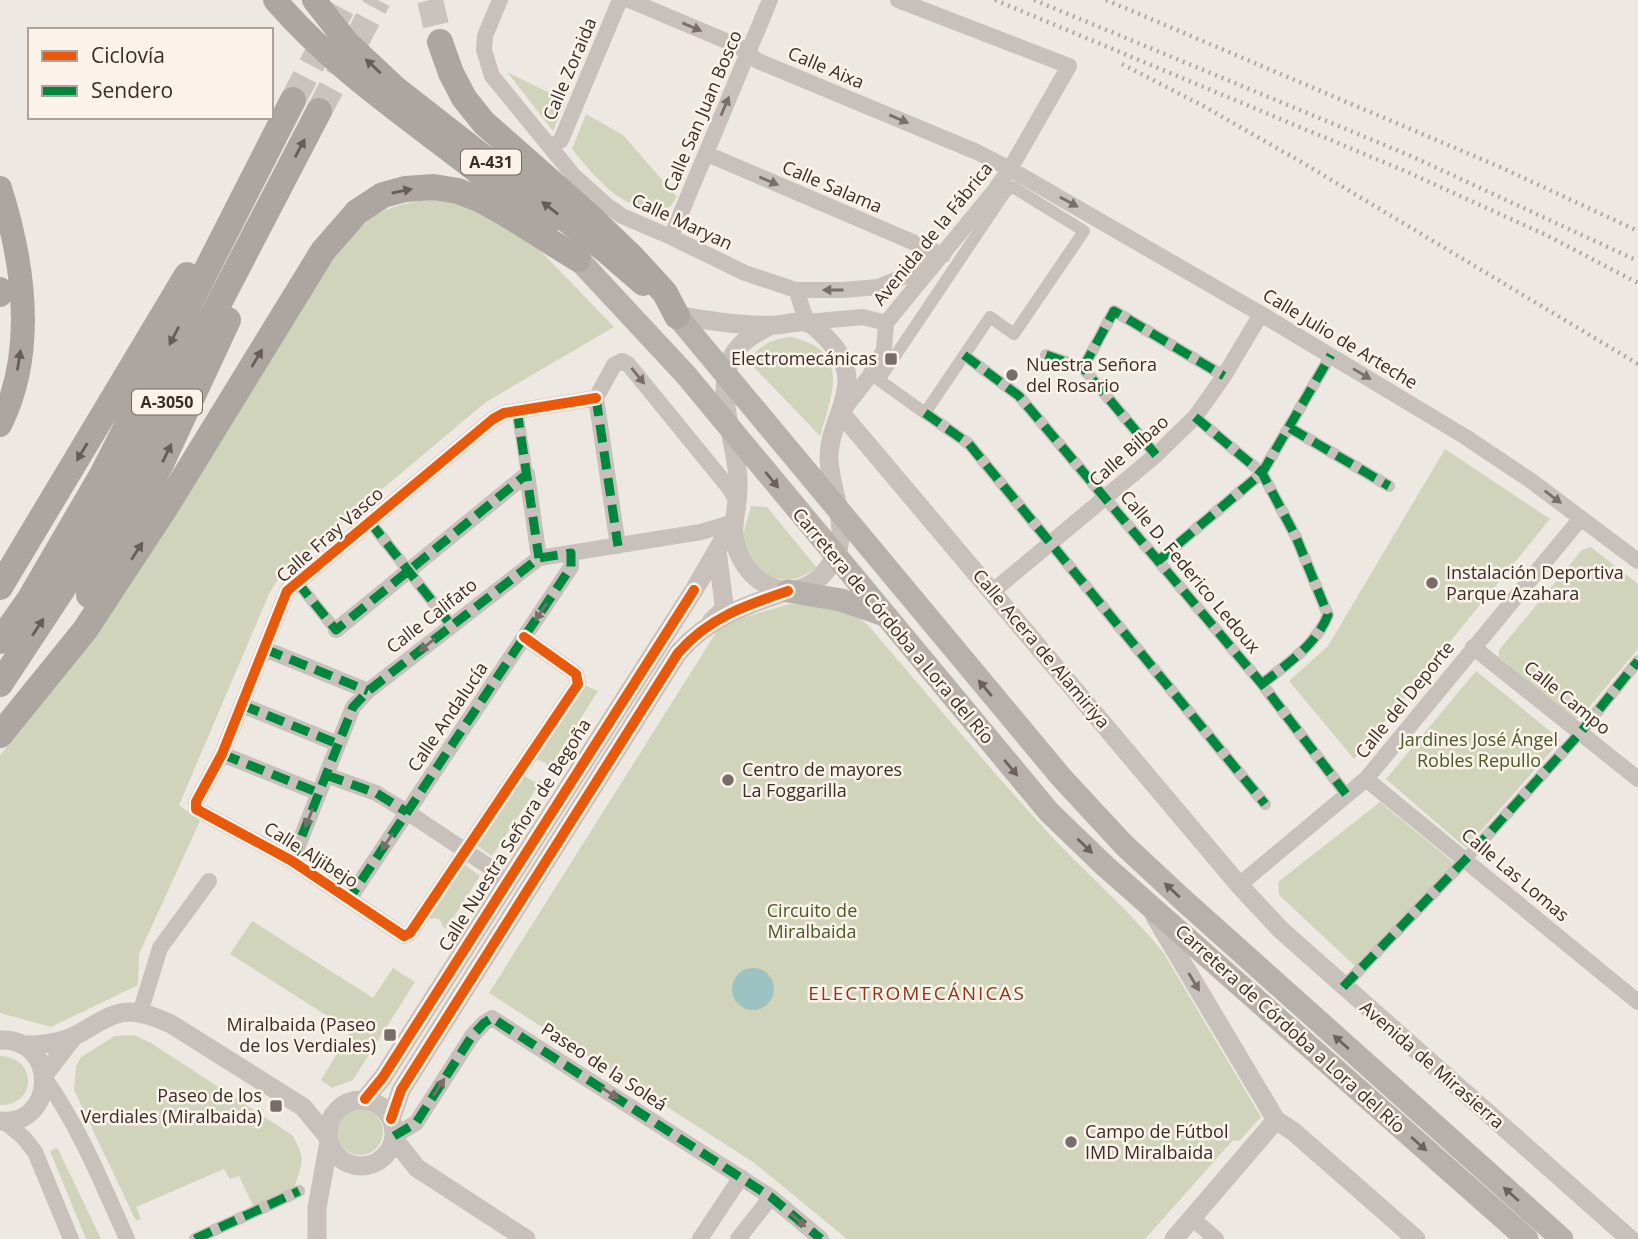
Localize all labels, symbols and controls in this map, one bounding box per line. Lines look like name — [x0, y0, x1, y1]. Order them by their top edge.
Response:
street label: Calle Zoraida — [537, 14, 601, 124]
one-way arrow — [681, 22, 702, 33]
street label: Calle San Juan Bosco — [657, 26, 747, 195]
legend — [28, 28, 273, 119]
street label: Calle Aixa — [785, 40, 868, 94]
text: Ciclovía — [91, 41, 165, 69]
one-way arrow — [365, 59, 382, 75]
text: Sendero — [91, 76, 173, 104]
one-way arrow — [720, 95, 731, 116]
one-way arrow — [889, 114, 910, 125]
one-way arrow — [294, 139, 306, 158]
road number: A-431 — [461, 150, 521, 174]
street label: Calle Salama — [779, 154, 886, 218]
street label: Avenida de la Fábrica — [867, 157, 997, 310]
one-way arrow — [759, 176, 780, 187]
one-way arrow — [391, 185, 413, 196]
street label: Calle Maryan — [628, 187, 737, 255]
one-way arrow — [1059, 196, 1079, 208]
one-way arrow — [542, 201, 560, 216]
street label: Calle Julio de Arteche — [1259, 282, 1422, 394]
one-way arrow — [822, 284, 844, 296]
one-way arrow — [169, 326, 180, 346]
place label: Electromecánicas — [731, 346, 877, 370]
one-way arrow — [251, 348, 264, 368]
one-way arrow — [14, 349, 25, 371]
marker: Electromecánicas — [883, 351, 899, 367]
place label: Nuestra Señora del Rosario — [1026, 352, 1157, 397]
one-way arrow — [630, 367, 645, 385]
marker: Nuestra Señora del Rosario — [1004, 367, 1020, 383]
one-way arrow — [1352, 368, 1372, 381]
road number: A-3050 — [132, 390, 202, 414]
street label: Calle Bilbao — [1084, 409, 1173, 491]
one-way arrow — [75, 443, 88, 462]
one-way arrow — [161, 443, 172, 463]
one-way arrow — [764, 472, 779, 489]
street label: Calle Fray Vasco — [271, 481, 388, 587]
street label: Calle D. Federico Ledoux — [1115, 485, 1267, 658]
one-way arrow — [1544, 490, 1562, 504]
street label: Carretera de Córdoba a Lora del Río — [788, 502, 1000, 748]
one-way arrow — [130, 542, 144, 560]
place label: Instalación Deportiva Parque Azahara — [1446, 560, 1624, 605]
street label: Calle Acera de Alamiriya — [968, 564, 1116, 733]
street label: Calle Califato — [381, 572, 482, 658]
marker: Instalación Deportiva Parque Azahara — [1424, 575, 1440, 591]
one-way arrow — [534, 603, 548, 621]
one-way arrow — [31, 618, 45, 636]
street label: Calle del Deporte — [1349, 636, 1459, 763]
one-way arrow — [418, 637, 435, 652]
street label: Calle Campo — [1519, 655, 1616, 740]
street label: Calle Andalucía — [402, 657, 493, 776]
one-way arrow — [978, 679, 993, 696]
street label: Calle Nuestra Señora de Begoña — [432, 714, 596, 955]
park label: Jardines José Ángel Robles Repullo — [1398, 727, 1558, 772]
place label: Centro de mayores La Foggarilla — [742, 757, 902, 802]
one-way arrow — [1003, 760, 1018, 777]
marker: Centro de mayores La Foggarilla — [720, 772, 736, 788]
one-way arrow — [303, 808, 314, 829]
street label: Calle Aljibejo — [260, 816, 363, 893]
street label: Calle Las Lomas — [1457, 822, 1574, 926]
one-way arrow — [380, 833, 394, 851]
one-way arrow — [1076, 838, 1093, 855]
one-way arrow — [1163, 882, 1181, 898]
park label: Circuito de Miralbaida — [767, 898, 857, 943]
street label: Carretera de Córdoba a Lora del Río — [1171, 919, 1411, 1138]
one-way arrow — [1188, 972, 1200, 991]
district label: ELECTROMECÁNICAS — [808, 980, 1026, 1006]
street label: Avenida de Mirasierra — [1356, 995, 1510, 1134]
place label: Miralbaida (Paseo de los Verdiales) — [226, 1012, 376, 1057]
street label: Paseo de la Soleá — [537, 1017, 672, 1116]
marker: Miralbaida (Paseo de los Verdiales) — [382, 1027, 398, 1043]
one-way arrow — [1332, 1034, 1350, 1050]
one-way arrow — [433, 1078, 446, 1097]
place label: Paseo de los Verdiales (Miralbaida) — [81, 1083, 262, 1128]
one-way arrow — [600, 1087, 619, 1100]
marker: Paseo de los Verdiales (Miralbaida) — [268, 1098, 284, 1114]
place label: Campo de Fútbol IMD Miralbaida — [1085, 1119, 1228, 1164]
marker: Campo de Fútbol IMD Miralbaida — [1063, 1134, 1079, 1150]
one-way arrow — [1411, 1136, 1428, 1151]
one-way arrow — [1503, 1186, 1520, 1202]
one-way arrow — [789, 1212, 807, 1227]

